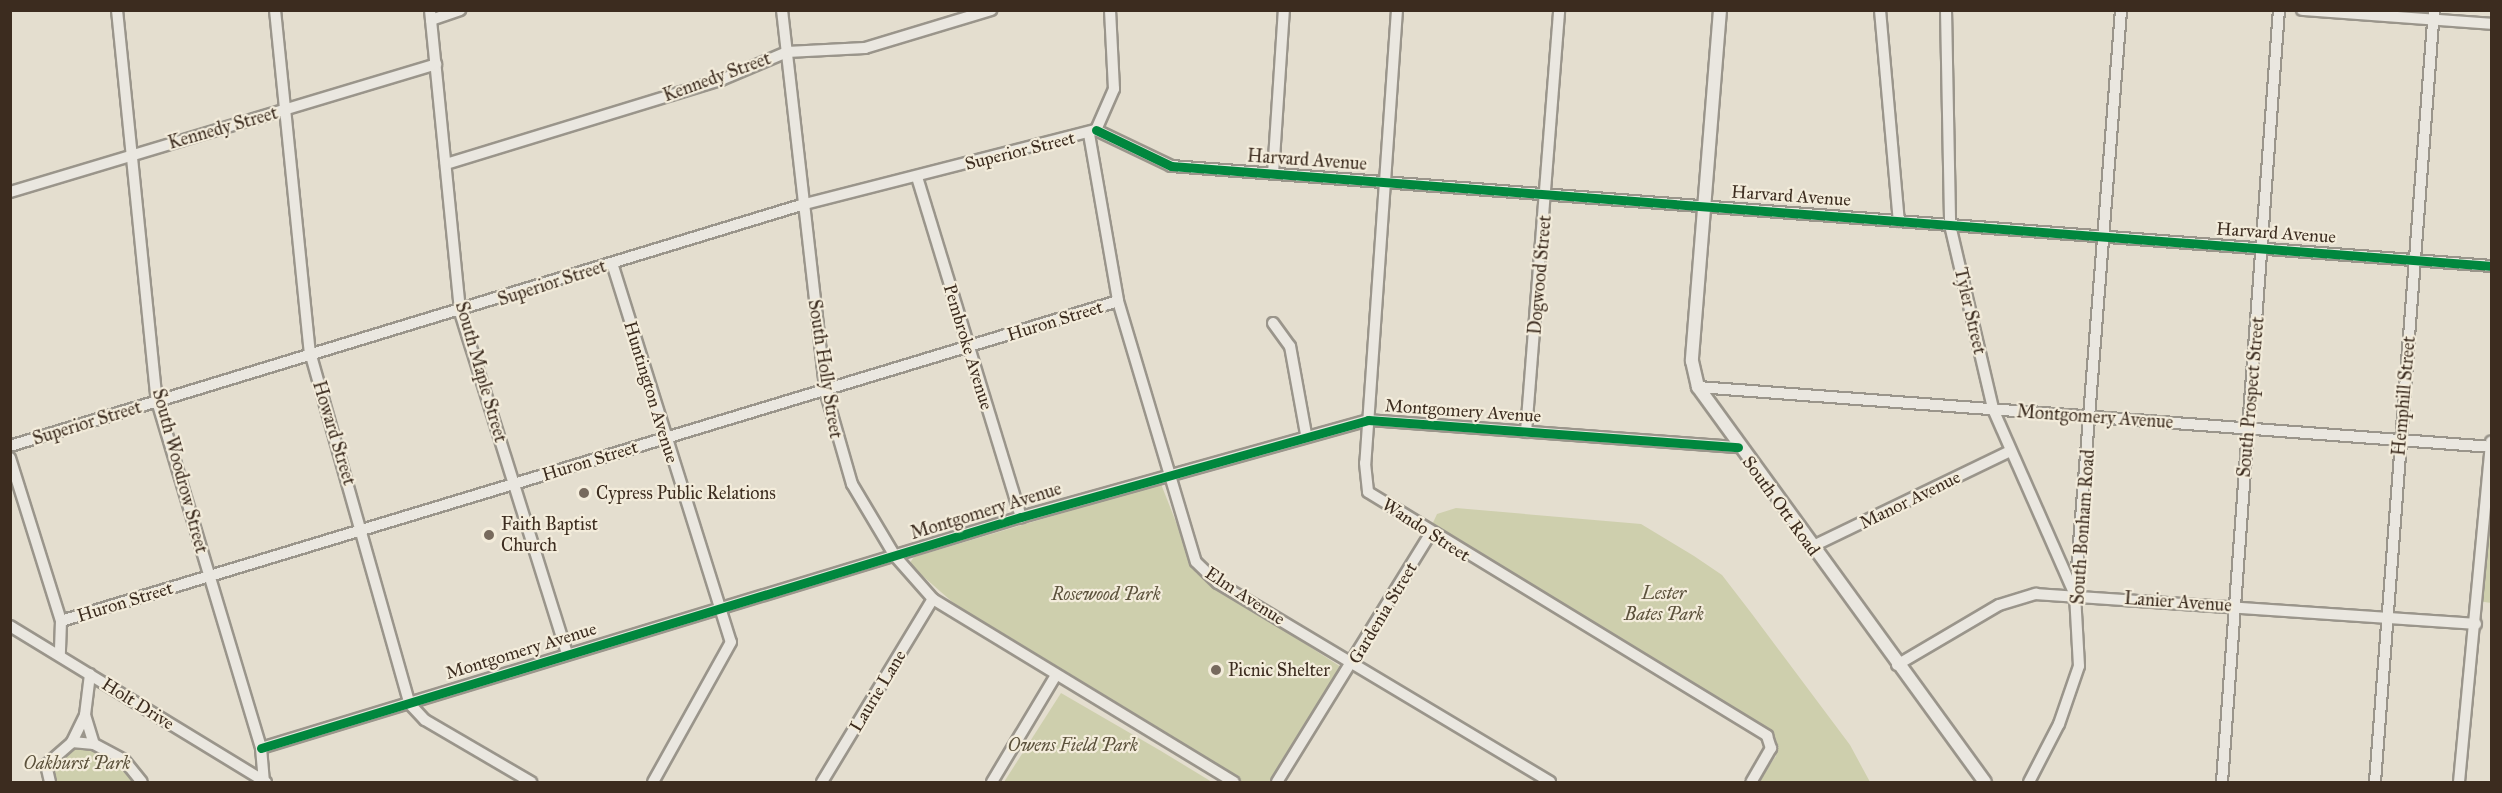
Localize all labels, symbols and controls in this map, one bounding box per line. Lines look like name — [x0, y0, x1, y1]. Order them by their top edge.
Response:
street label: Kennedy Street — [660, 48, 774, 106]
street label: Kennedy Street — [166, 102, 280, 154]
street label: Superior Street — [963, 127, 1077, 175]
street label: Harvard Avenue — [1246, 145, 1368, 175]
street label: Harvard Avenue — [1730, 181, 1852, 211]
street label: Dogwood Street — [1524, 214, 1556, 336]
street label: Harvard Avenue — [2215, 218, 2337, 248]
street label: Superior Street — [495, 255, 609, 311]
street label: Tyler Street — [1950, 266, 1990, 356]
street label: Pembroke Avenue — [939, 281, 997, 413]
street label: Huron Street — [1004, 296, 1106, 346]
street label: South Holly Street — [803, 298, 847, 440]
street label: South Maple Street — [451, 299, 511, 445]
street label: South Prospect Street — [2233, 316, 2269, 478]
street label: Huntington Avenue — [619, 318, 683, 466]
street label: Hemphill Street — [2388, 335, 2420, 457]
street label: Howard Street — [308, 378, 360, 488]
street label: South Woodrow Street — [148, 386, 212, 556]
street label: Montgomery Avenue — [1384, 395, 1542, 427]
street label: Superior Street — [30, 396, 144, 450]
street label: Montgomery Avenue — [2016, 401, 2174, 433]
street label: Huron Street — [539, 436, 641, 486]
street label: South Bonham Road — [2067, 449, 2099, 605]
street label: South Ott Road — [1738, 452, 1824, 560]
street label: Manor Avenue — [1856, 466, 1964, 534]
street label: Montgomery Avenue — [908, 478, 1064, 544]
place label: Cypress Public Relations — [596, 482, 776, 504]
marker: Cypress Public Relations — [577, 486, 591, 500]
street label: Wando Street — [1378, 494, 1474, 566]
place label: Faith Baptist Church — [501, 514, 598, 556]
marker: Faith Baptist Church — [482, 528, 496, 542]
street label: Gardenia Street — [1344, 558, 1422, 668]
street label: Elm Avenue — [1201, 562, 1289, 630]
street label: Huron Street — [74, 577, 176, 627]
park label: Rosewood Park — [1051, 583, 1161, 605]
park label: Lester Bates Park — [1624, 583, 1704, 626]
street label: Lanier Avenue — [2124, 587, 2232, 617]
street label: Montgomery Avenue — [443, 618, 599, 684]
street label: Laurie Lane — [845, 646, 911, 736]
place label: Picnic Shelter — [1228, 659, 1330, 681]
marker: Picnic Shelter — [1209, 663, 1223, 677]
street label: Holt Drive — [98, 673, 178, 735]
park label: Owens Field Park — [1008, 734, 1138, 756]
park label: Oakhurst Park — [24, 752, 130, 774]

